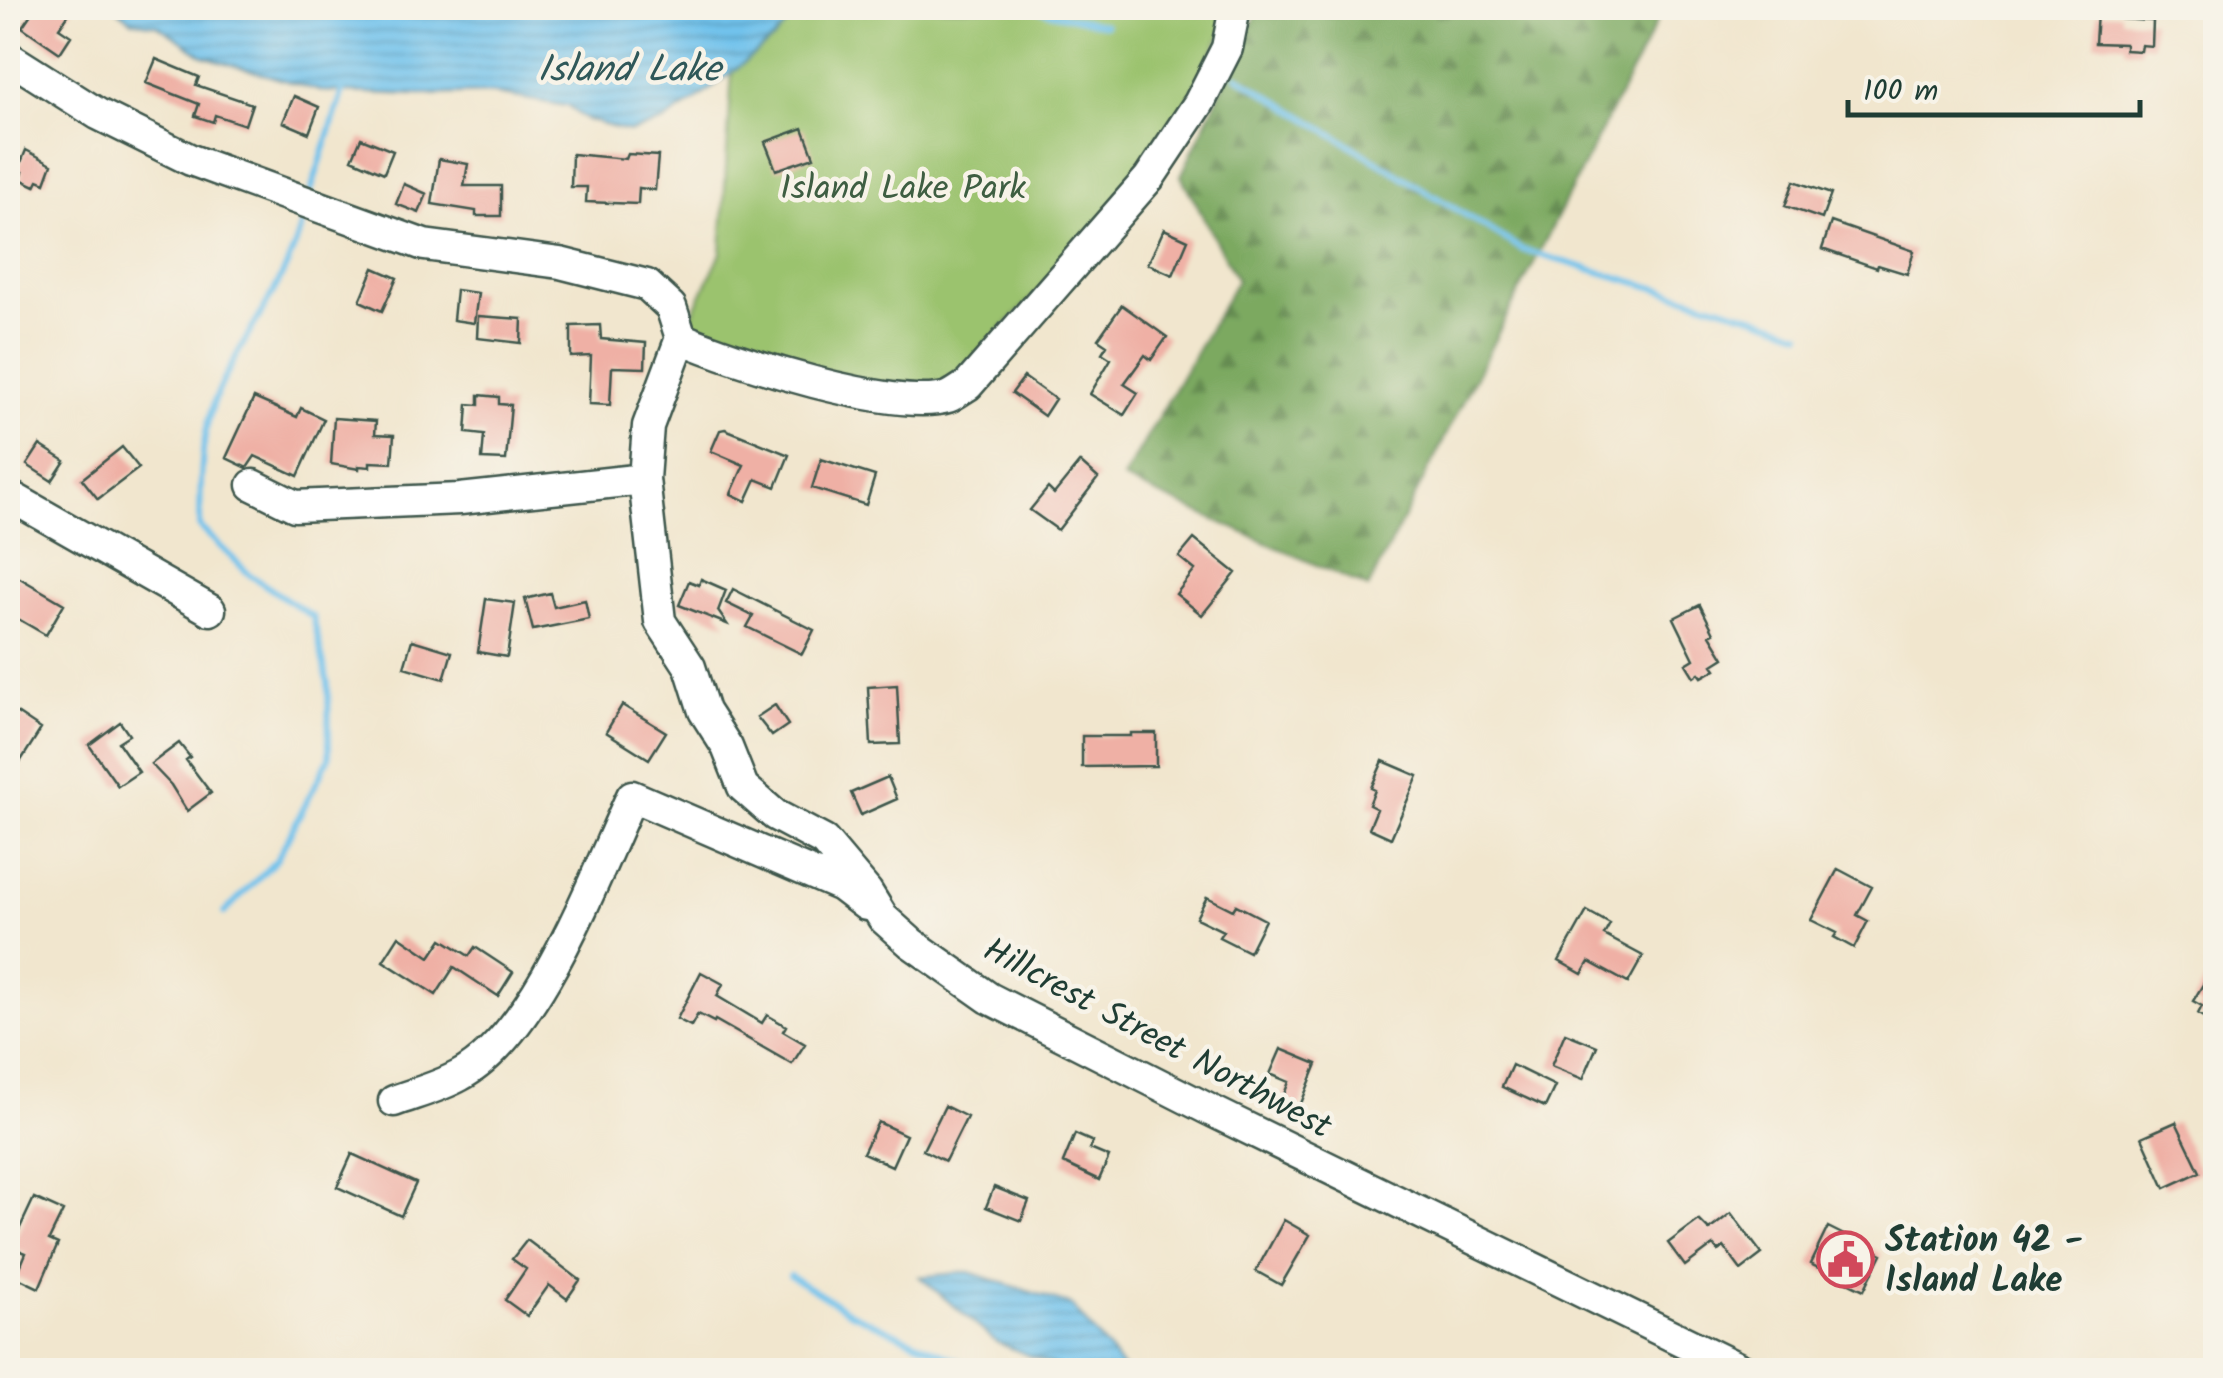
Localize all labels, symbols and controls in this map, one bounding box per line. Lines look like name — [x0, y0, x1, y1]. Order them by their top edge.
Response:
water label: Island Lake — [537, 41, 724, 101]
scale bar — [1848, 55, 2140, 117]
text: 100 m — [1863, 68, 1938, 116]
park label: Island Lake Park — [780, 162, 1027, 218]
street label: Hillcrest Street Northwest — [972, 924, 1342, 1156]
place label: Station 42 - Island Lake — [1885, 1214, 2083, 1310]
public building icon: Station 42 - Island Lake — [1816, 1229, 1876, 1289]

